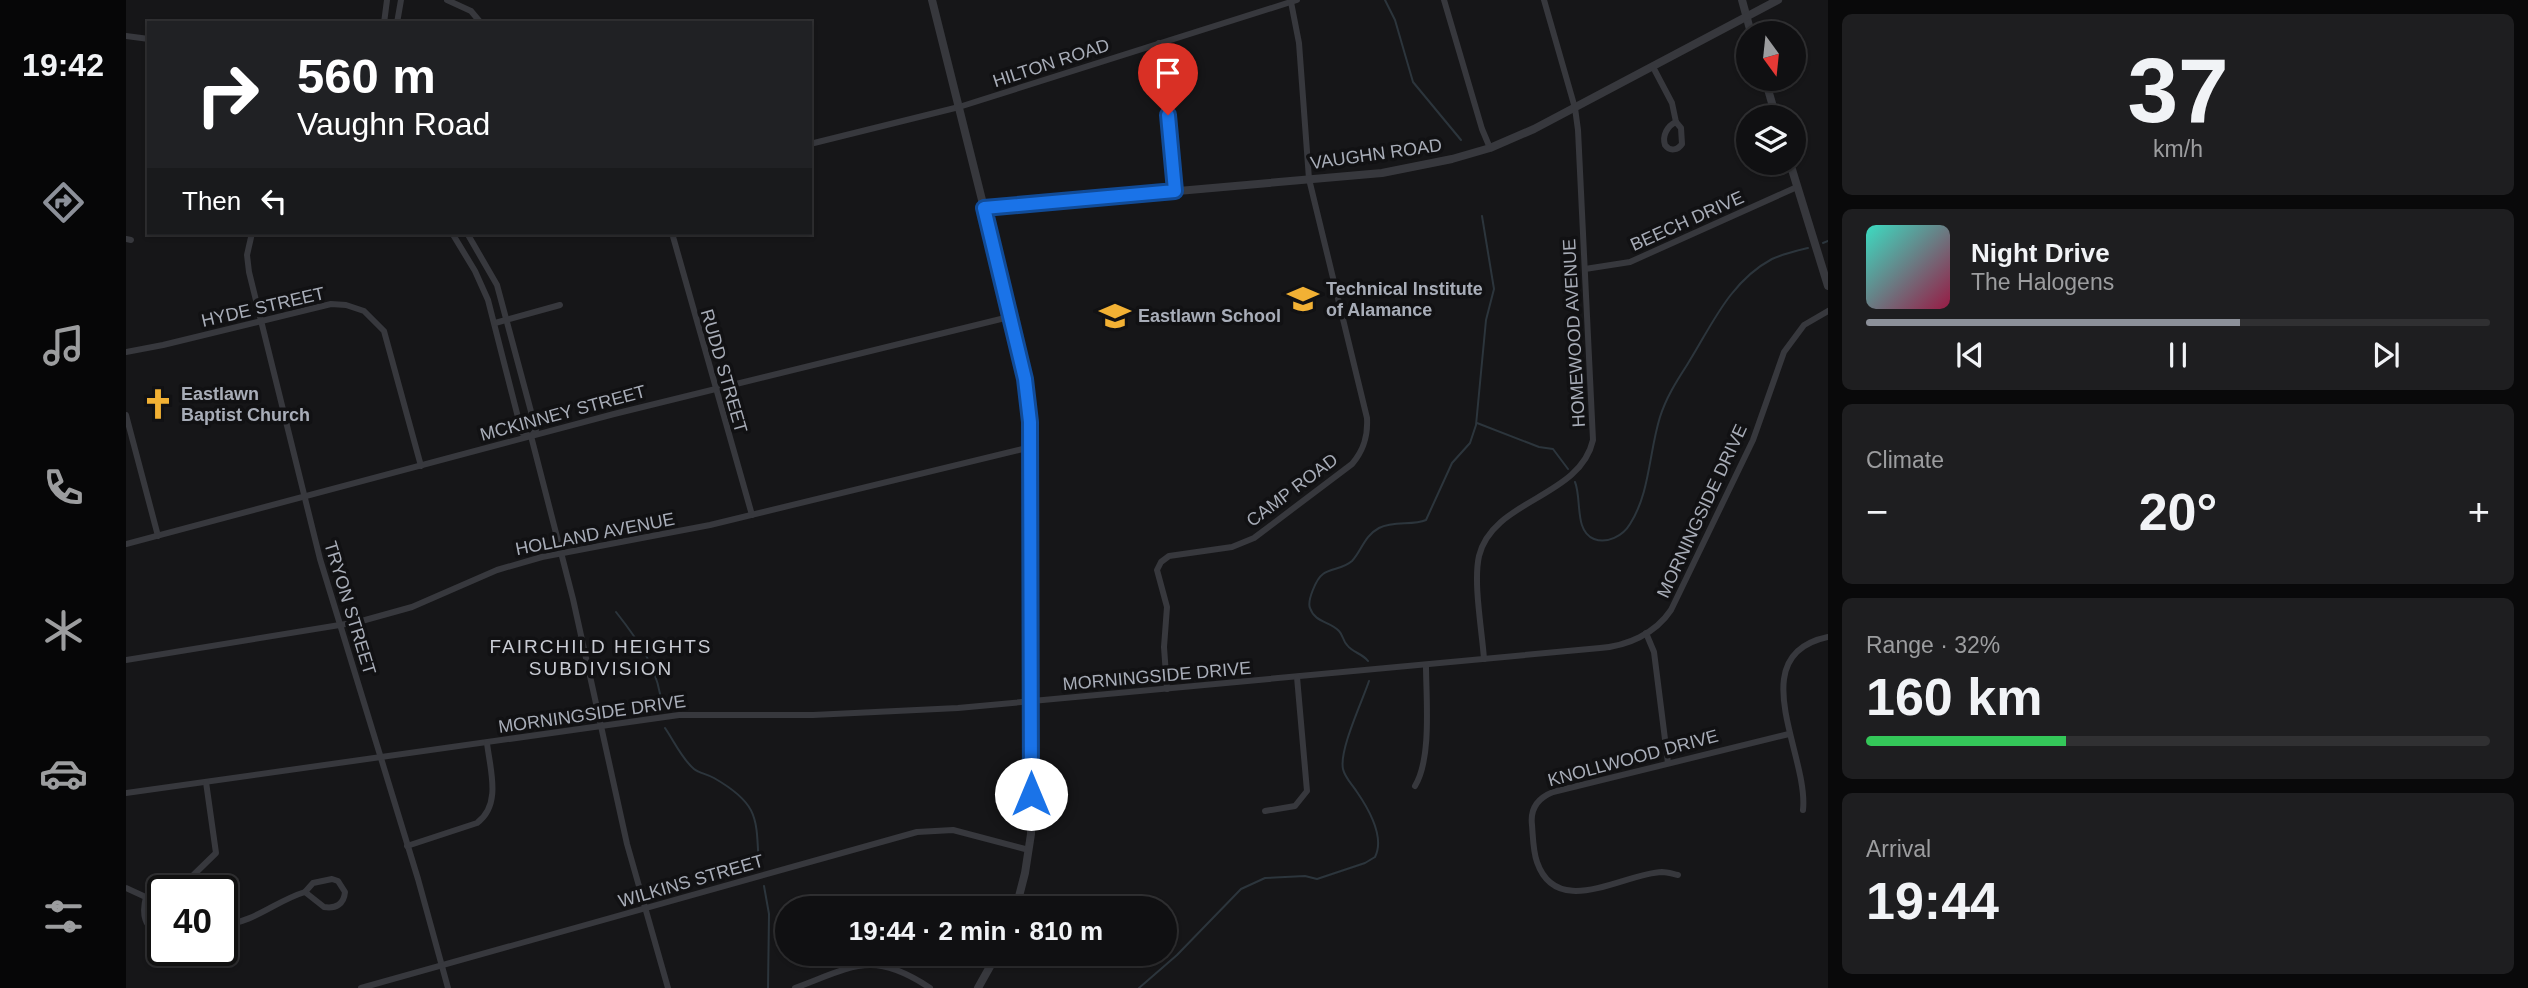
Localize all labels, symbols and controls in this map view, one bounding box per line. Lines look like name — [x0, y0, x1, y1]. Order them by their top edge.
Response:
north arrow — [1736, 21, 1806, 91]
map controls — [1736, 21, 1806, 175]
street label: HILTON ROAD — [990, 35, 1112, 91]
text: 37 — [2127, 40, 2229, 141]
pin — [1138, 43, 1198, 115]
text: 19:42 — [22, 47, 104, 83]
icon: right — [182, 49, 273, 140]
text: 560 m — [297, 49, 436, 103]
icon: arrive — [1149, 54, 1187, 92]
button: layers — [1736, 105, 1806, 175]
text: Vaughn Road — [297, 106, 490, 142]
street label: VAUGHN ROAD — [1309, 135, 1443, 173]
text: km/h — [2153, 136, 2203, 162]
icon: directions — [39, 178, 88, 227]
icon: left — [255, 182, 293, 220]
text: Then — [182, 186, 241, 216]
street label: BEECH DRIVE — [1627, 187, 1747, 255]
street label: HOMEWOOD AVENUE — [1559, 238, 1589, 428]
text: Night Drive — [1971, 238, 2110, 268]
text: The Halogens — [1971, 269, 2114, 295]
place label: Technical Institute of Alamance — [1326, 279, 1483, 320]
school or university icon: Technical Institute of Alamance — [1286, 282, 1320, 316]
street label: HYDE STREET — [199, 283, 327, 331]
school or university icon: Eastlawn School — [1098, 299, 1132, 333]
place label: Eastlawn School — [1138, 306, 1281, 326]
street label: RUDD STREET — [697, 307, 751, 435]
icon: music — [39, 321, 88, 370]
icon: previous — [1951, 336, 1989, 374]
icon: pause — [2159, 336, 2197, 374]
icon: next — [2367, 336, 2405, 374]
street label: MCKINNEY STREET — [478, 381, 648, 445]
place label: Eastlawn Baptist Church — [181, 384, 310, 425]
church icon: Eastlawn Baptist Church — [141, 387, 175, 421]
street label: MORNINGSIDE DRIVE — [1653, 421, 1751, 601]
text: Climate — [1866, 447, 1944, 473]
street label: CAMP ROAD — [1243, 449, 1341, 531]
icon: phone — [39, 463, 88, 512]
text: 20° — [2139, 483, 2217, 541]
text: − — [1866, 491, 1888, 533]
text: + — [2468, 491, 2490, 533]
street label: HOLLAND AVENUE — [514, 509, 676, 559]
street label: TRYON STREET — [320, 539, 380, 677]
icon: climate — [39, 606, 88, 655]
text: Range · 32% — [1866, 632, 2000, 658]
district label: FAIRCHILD HEIGHTS SUBDIVISION — [490, 636, 712, 679]
street label: MORNINGSIDE DRIVE — [1062, 658, 1252, 694]
text: 160 km — [1866, 668, 2042, 726]
street label: MORNINGSIDE DRIVE — [497, 691, 687, 737]
street label: KNOLLWOOD DRIVE — [1546, 726, 1720, 790]
icon: car — [39, 749, 88, 798]
position arrow — [994, 757, 1068, 831]
text: Arrival — [1866, 836, 1931, 862]
street label: WILKINS STREET — [616, 851, 766, 911]
text: 19:44 — [1866, 872, 1999, 930]
speed limit sign: 40 — [147, 875, 238, 966]
icon: filters — [39, 892, 88, 941]
text: 19:44 · 2 min · 810 m — [849, 916, 1103, 946]

